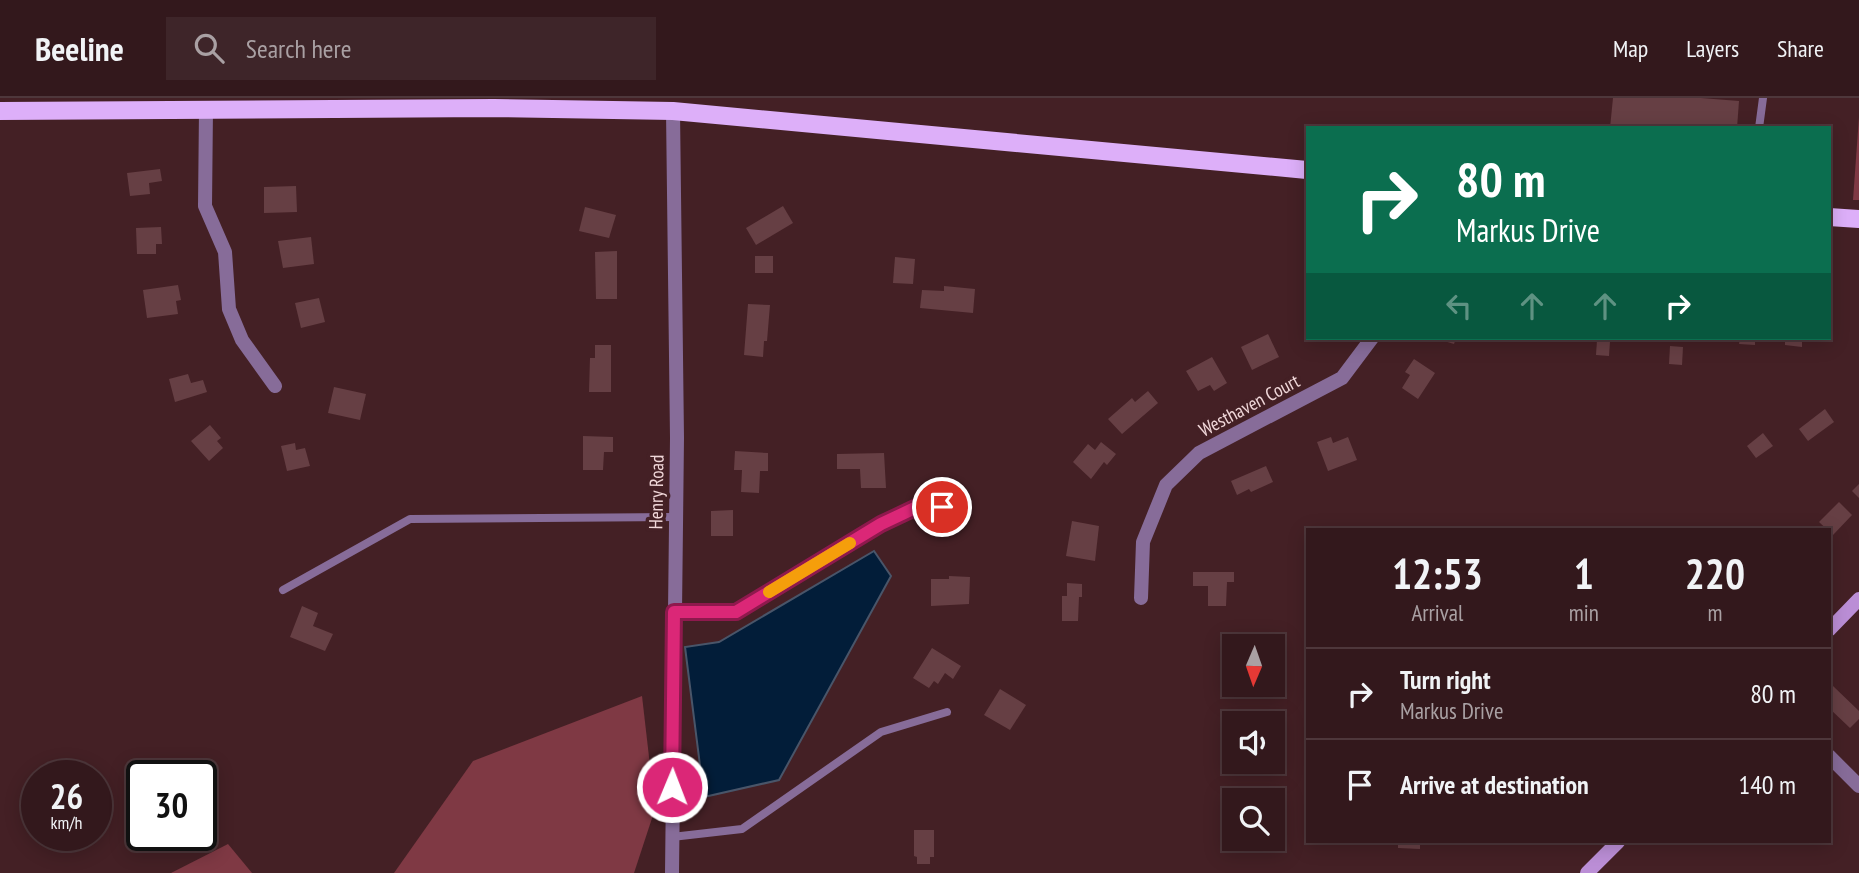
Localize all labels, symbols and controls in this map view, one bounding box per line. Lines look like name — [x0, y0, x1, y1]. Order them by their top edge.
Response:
search box — [166, 17, 656, 80]
text: Beeline — [35, 27, 124, 70]
icon: search — [190, 29, 228, 67]
text: Search here — [246, 32, 351, 65]
text: Map — [1613, 33, 1648, 64]
text: Layers — [1686, 33, 1739, 64]
text: Share — [1777, 33, 1824, 64]
text: 80 m — [1456, 147, 1545, 211]
icon: right — [1341, 154, 1432, 245]
text: Markus Drive — [1456, 209, 1600, 251]
icon: left — [1440, 287, 1478, 325]
icon: ahead — [1513, 287, 1551, 325]
icon: ahead — [1586, 287, 1624, 325]
icon: right — [1659, 287, 1697, 325]
street label: Westhaven Court — [1195, 368, 1304, 442]
street label: Henry Road — [643, 454, 669, 530]
pin — [912, 477, 972, 537]
icon: arrive — [923, 488, 961, 526]
text: 12:53 — [1392, 546, 1483, 601]
text: 1 — [1574, 546, 1594, 601]
text: 220 — [1685, 546, 1745, 601]
text: Arrival — [1411, 598, 1463, 627]
text: min — [1569, 598, 1599, 627]
text: m — [1707, 598, 1722, 627]
north arrow — [1222, 634, 1284, 696]
map controls — [1222, 634, 1285, 851]
text: Turn right — [1400, 663, 1491, 696]
icon: right — [1341, 675, 1379, 713]
text: 80 m — [1750, 677, 1796, 710]
text: Markus Drive — [1400, 696, 1504, 725]
button: sound — [1222, 711, 1285, 774]
position arrow — [635, 750, 709, 824]
speed limit sign: 30 — [126, 760, 217, 851]
icon: arrive — [1341, 766, 1379, 804]
text: Arrive at destination — [1400, 768, 1589, 801]
text: 140 m — [1738, 768, 1796, 801]
text: 26 — [50, 773, 83, 819]
button: search — [1222, 788, 1285, 851]
text: km/h — [51, 811, 82, 834]

